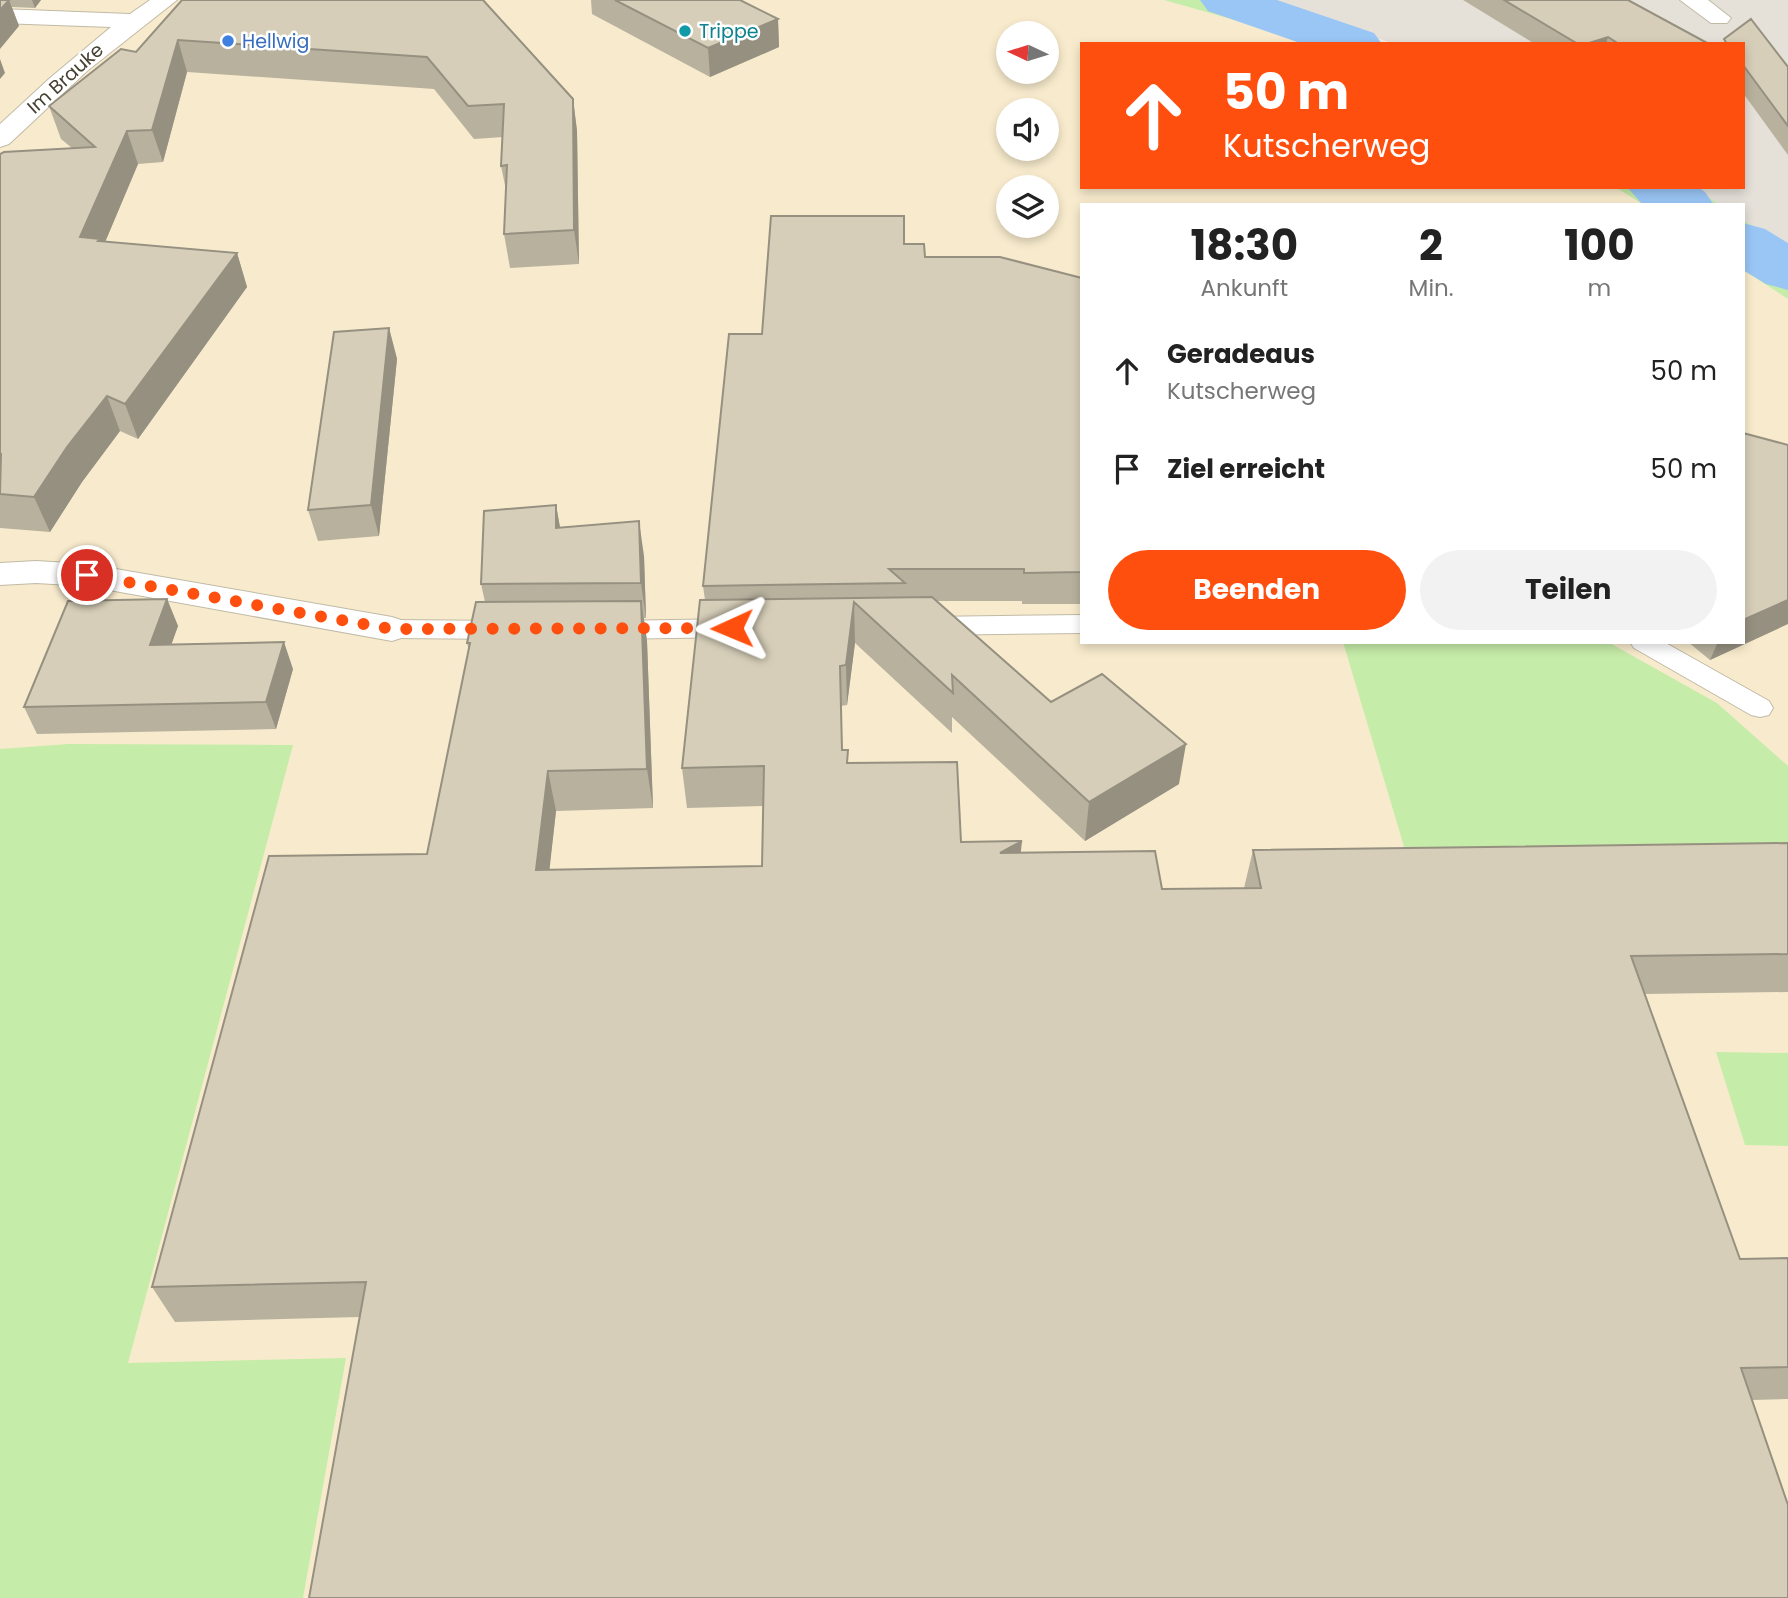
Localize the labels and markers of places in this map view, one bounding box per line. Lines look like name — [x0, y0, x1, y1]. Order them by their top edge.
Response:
place label: Trippe — [699, 18, 759, 45]
marker: Trippe — [677, 23, 693, 39]
place label: Hellwig — [242, 28, 309, 55]
marker: Hellwig — [220, 33, 236, 49]
pin — [57, 545, 117, 605]

